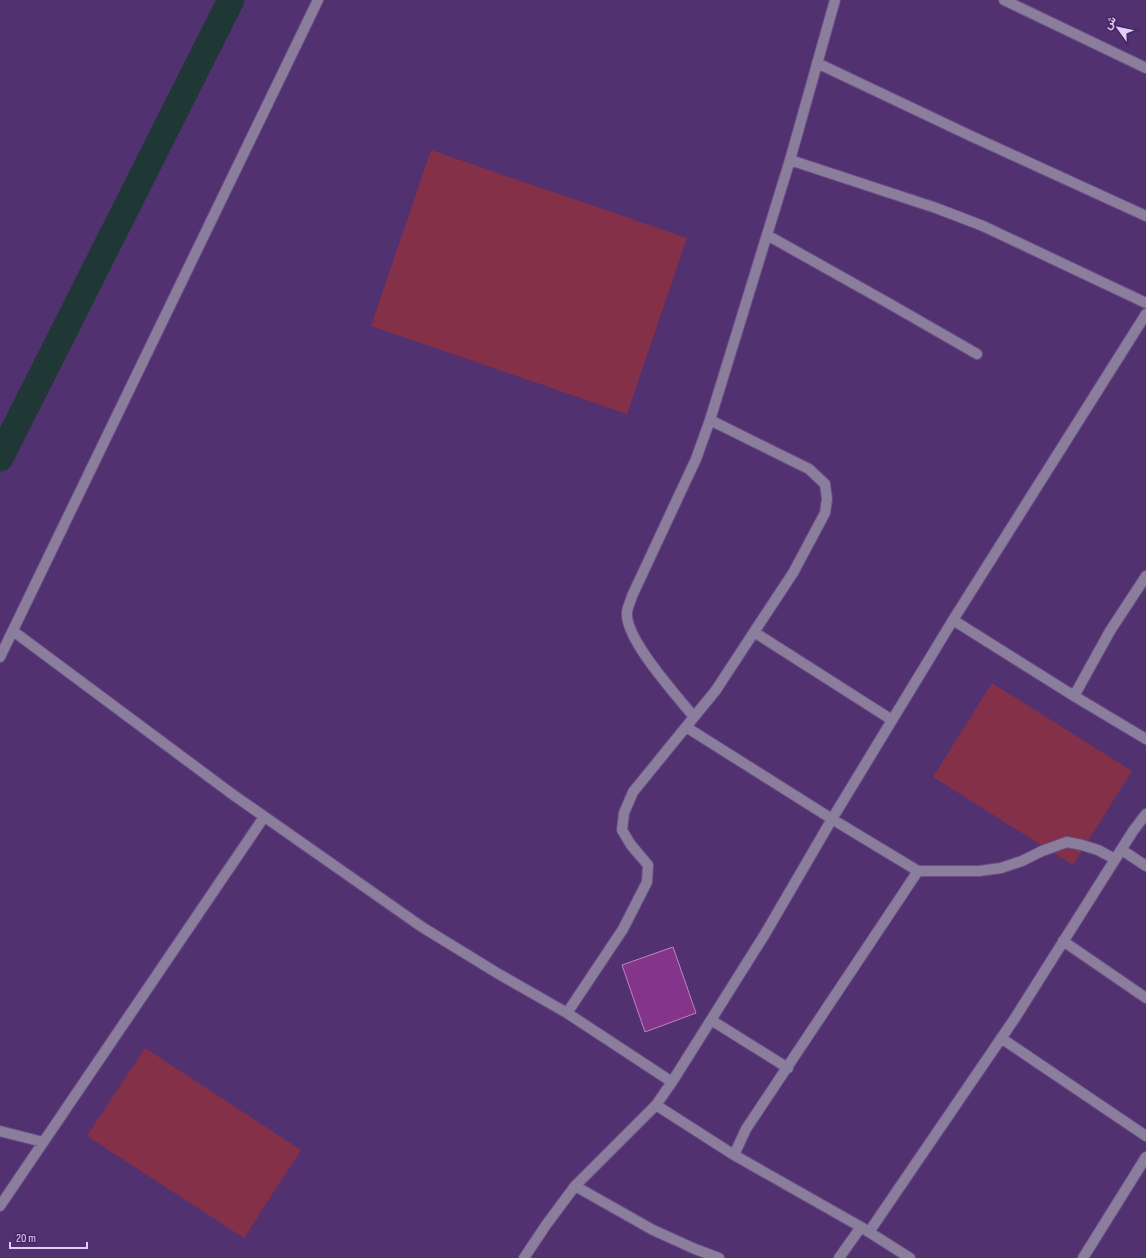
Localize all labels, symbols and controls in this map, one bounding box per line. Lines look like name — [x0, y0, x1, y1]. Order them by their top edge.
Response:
north arrow — [1098, 8, 1138, 48]
text: ش — [1101, 14, 1119, 32]
scale bar — [10, 1224, 87, 1250]
text: 20 m — [16, 1231, 36, 1246]

